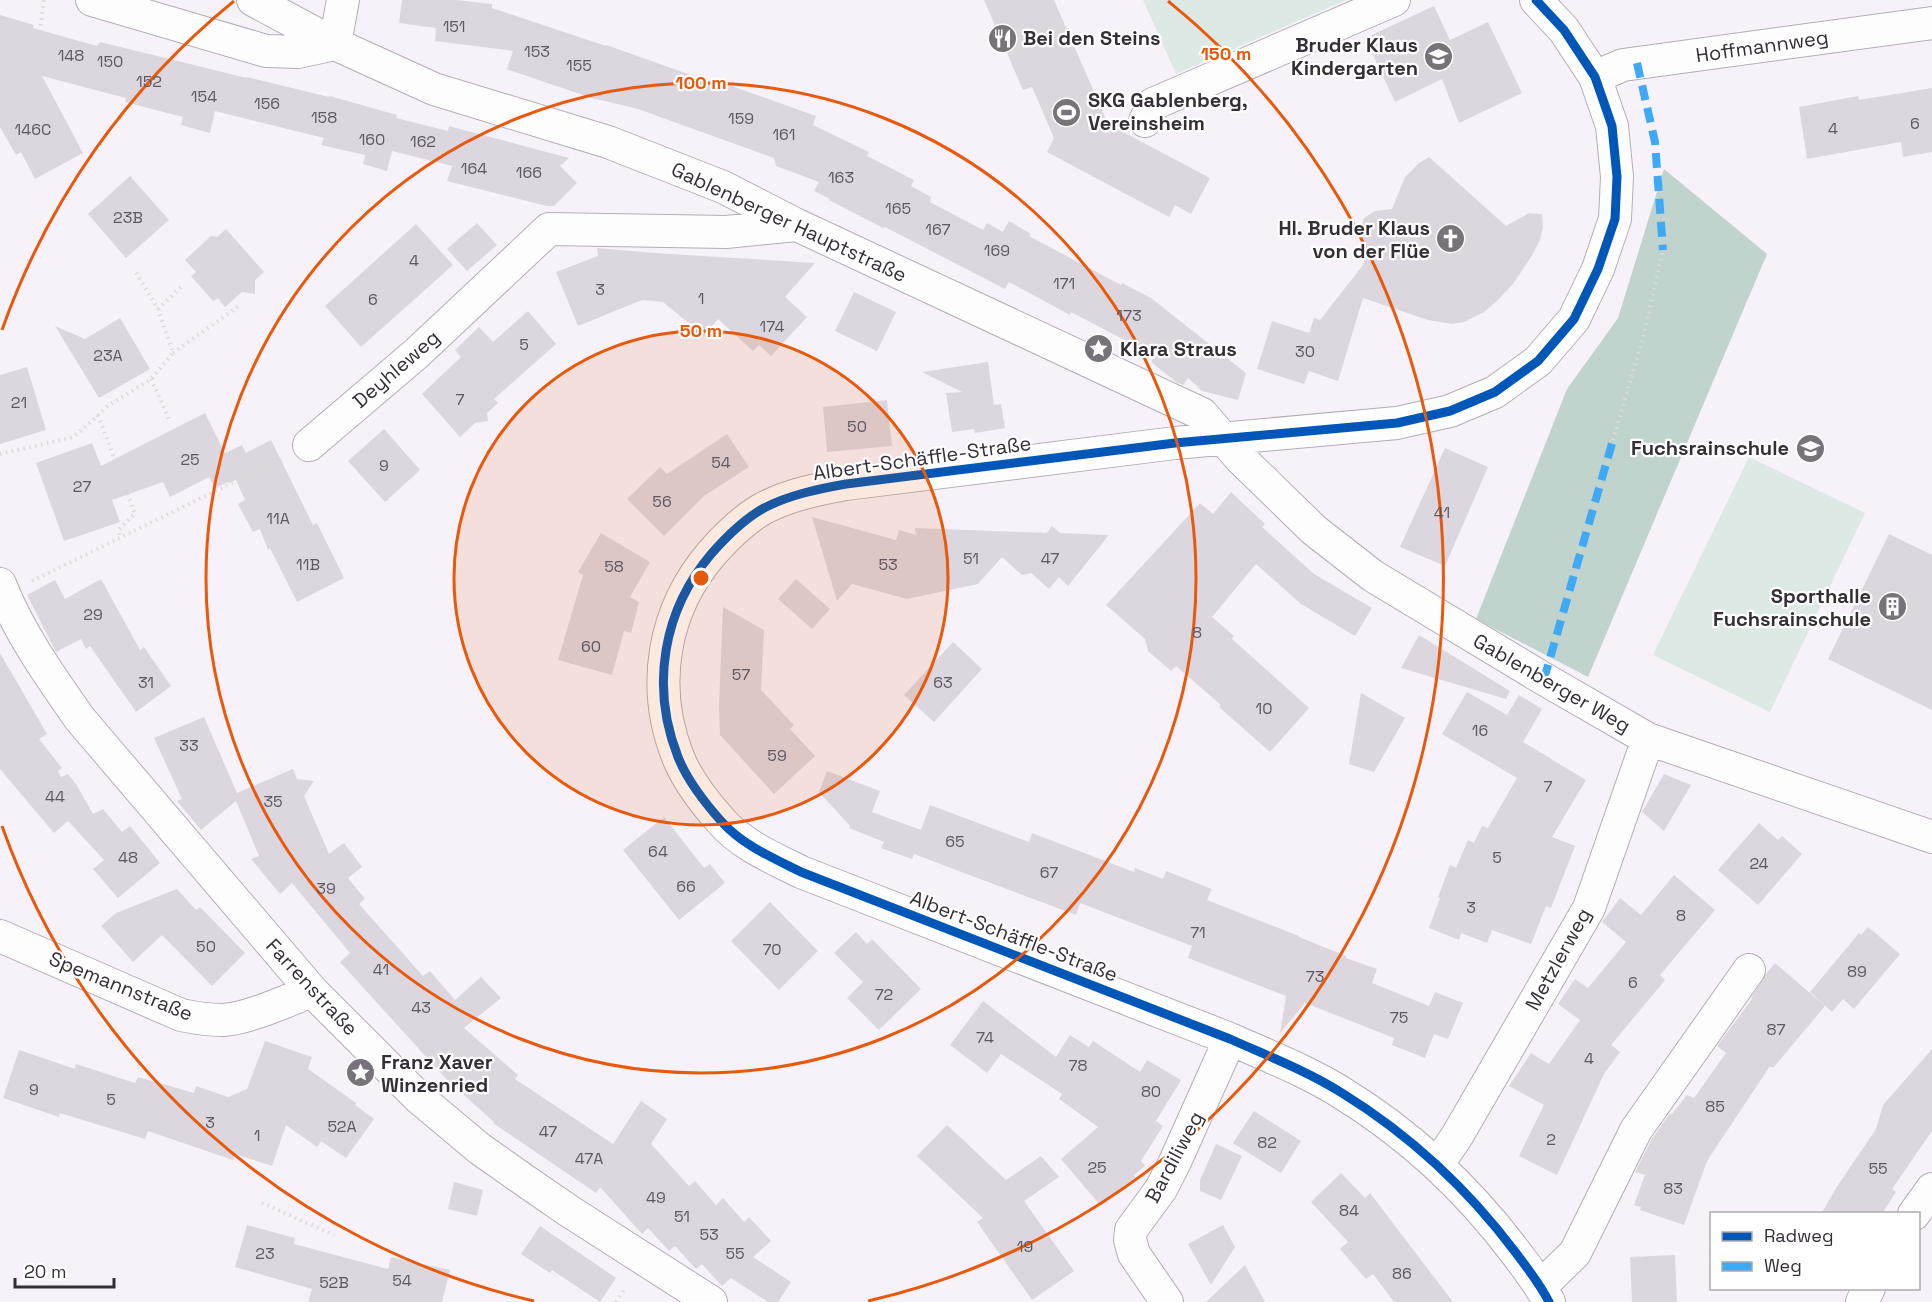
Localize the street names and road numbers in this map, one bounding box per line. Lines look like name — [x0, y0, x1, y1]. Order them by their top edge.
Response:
street label: Hoffmannweg — [1694, 24, 1830, 68]
street label: Gablenberger Hauptstraße — [667, 156, 911, 288]
street label: Deyhleweg — [347, 324, 445, 414]
street label: Albert-Schäffle-Straße — [811, 430, 1033, 486]
street label: Gablenberger Weg — [1469, 627, 1635, 739]
street label: Albert-Schäffle-Straße — [907, 884, 1121, 988]
street label: Metzlerweg — [1519, 903, 1597, 1015]
street label: Farrenstraße — [260, 933, 364, 1041]
street label: Spemannstraße — [45, 945, 197, 1027]
street label: Bardiliweg — [1139, 1107, 1209, 1207]

